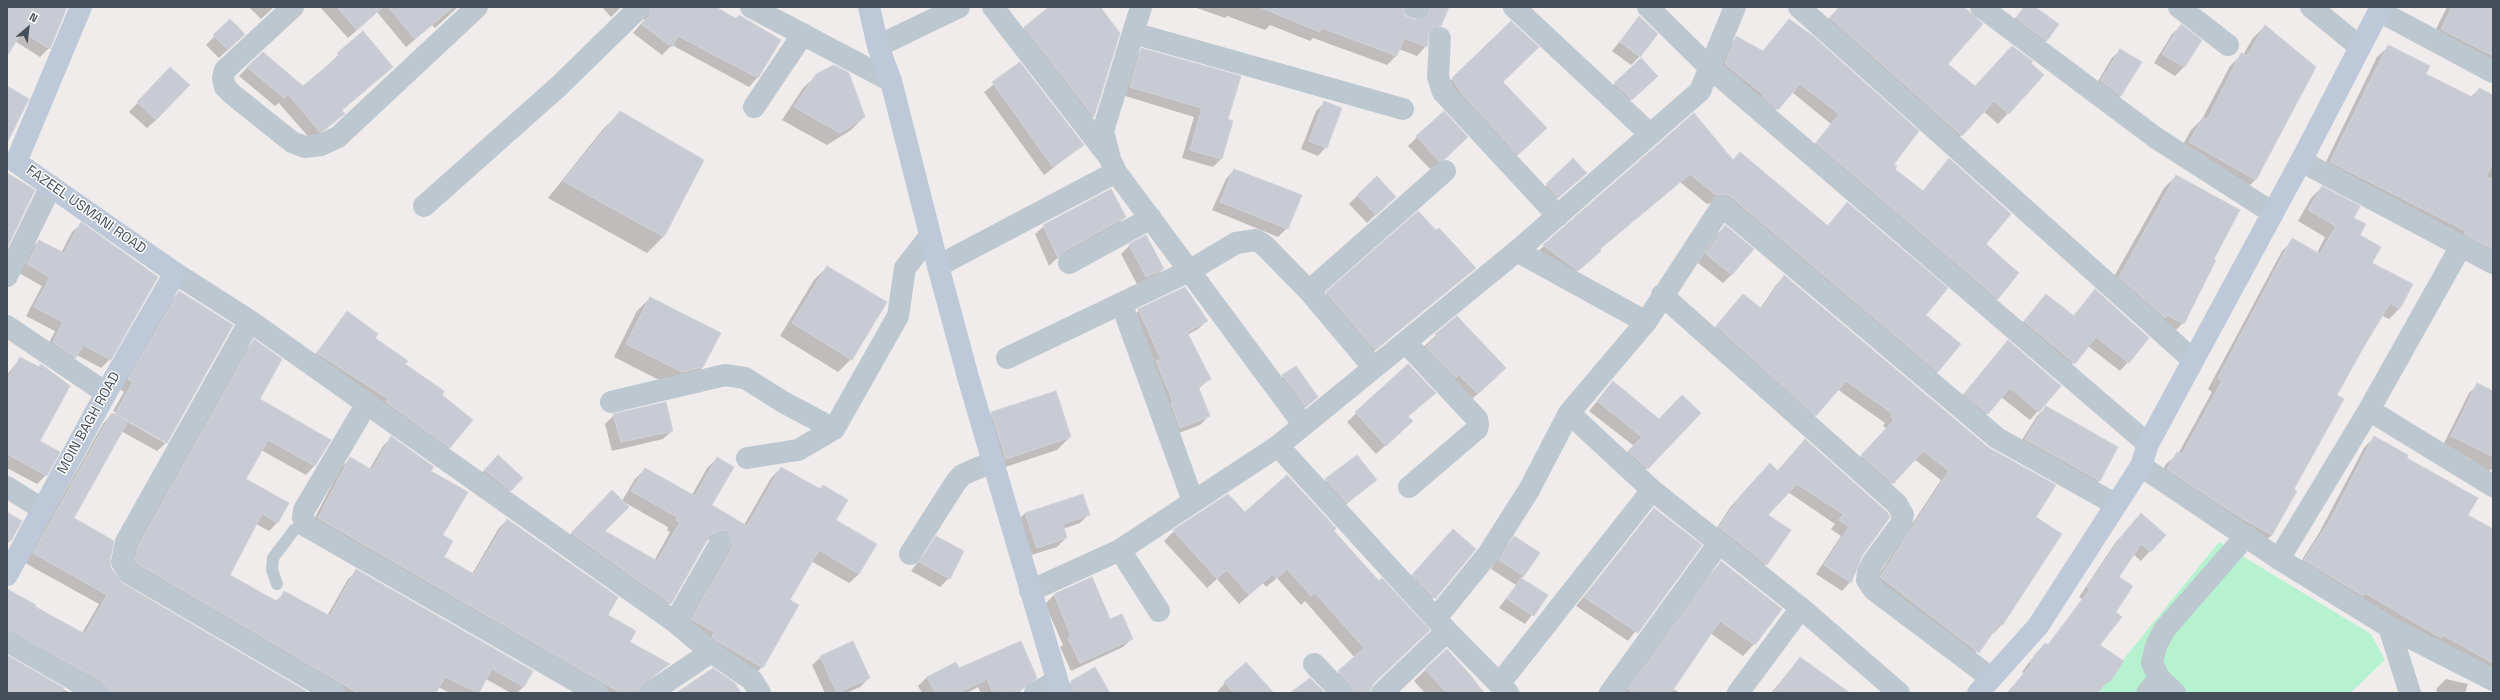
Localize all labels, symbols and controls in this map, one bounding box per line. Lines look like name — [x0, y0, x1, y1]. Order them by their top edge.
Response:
north arrow — [8, 8, 48, 48]
text: N — [27, 9, 40, 25]
street label: FAZEEL USMANI ROAD — [23, 162, 149, 258]
street label: MOIN BAGH ROAD — [54, 369, 124, 477]

